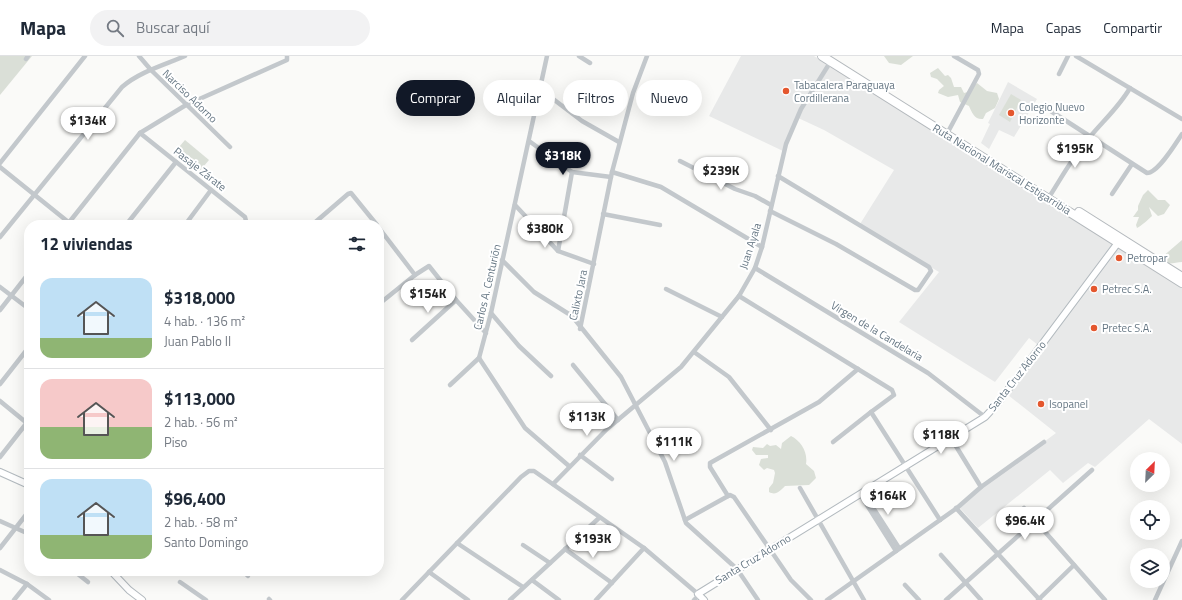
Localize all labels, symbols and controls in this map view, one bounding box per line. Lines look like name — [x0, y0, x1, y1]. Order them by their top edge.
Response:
search box — [90, 10, 370, 46]
text: Mapa — [20, 13, 66, 42]
text: Buscar aquí — [136, 16, 209, 39]
icon: search — [104, 17, 126, 39]
text: Mapa — [991, 17, 1024, 38]
text: Capas — [1046, 17, 1081, 38]
text: Compartir — [1103, 17, 1162, 38]
street label: Narciso Adorno — [159, 66, 221, 126]
place label: Tabacalera Paraguaya Cordillerana — [794, 77, 895, 106]
chip: Comprar — [396, 80, 475, 116]
chip: Alquilar — [483, 80, 555, 116]
chip: Filtros — [563, 80, 628, 116]
chip: Nuevo — [636, 80, 702, 116]
marker: Tabacalera Paraguaya Cordillerana — [781, 86, 791, 96]
place label: Colegio Nuevo Horizonte — [1019, 99, 1085, 128]
pin: $134K — [60, 107, 116, 141]
marker: Colegio Nuevo Horizonte — [1006, 108, 1016, 118]
text: $134K — [70, 110, 106, 130]
street label: Ruta Nacional Mariscal Estigarribia — [930, 120, 1075, 219]
pin: $195K — [1047, 135, 1103, 169]
text: $195K — [1057, 138, 1093, 158]
pin: $318K — [535, 142, 591, 176]
street label: Pasaje Zárate — [170, 143, 230, 195]
text: $318K — [545, 145, 581, 165]
pin: $239K — [693, 157, 749, 191]
text: $239K — [703, 160, 739, 180]
pin: $380K — [517, 215, 573, 249]
text: $380K — [527, 218, 563, 238]
street label: Juan Ayala — [735, 220, 765, 271]
text: 12 viviendas — [40, 231, 133, 257]
icon: filters — [346, 233, 368, 255]
street label: Carlos A. Centurión — [469, 243, 505, 331]
place label: Petropar — [1127, 250, 1168, 266]
marker: Petropar — [1114, 253, 1124, 263]
street label: Calixto Jara — [565, 268, 591, 322]
pin: $154K — [400, 280, 456, 314]
place label: Petrec S.A. — [1102, 281, 1152, 297]
text: $154K — [410, 283, 446, 303]
marker: Petrec S.A. — [1089, 284, 1099, 294]
text: $318,000 — [164, 285, 235, 311]
icon: home — [72, 294, 120, 342]
street label: Virgen de la Candelaria — [828, 297, 926, 365]
text: 4 hab. · 136 m² — [164, 311, 245, 331]
place label: Pretec S.A. — [1102, 320, 1152, 336]
marker: Pretec S.A. — [1089, 323, 1099, 333]
text: Juan Pablo II — [164, 331, 231, 351]
street label: Santa Cruz Adorno — [984, 337, 1050, 415]
text: $113,000 — [164, 386, 235, 412]
icon: home — [72, 395, 120, 443]
place label: Isopanel — [1049, 396, 1088, 412]
marker: Isopanel — [1036, 399, 1046, 409]
pin: $113K — [559, 403, 615, 437]
text: $113K — [569, 406, 605, 426]
text: 2 hab. · 56 m² — [164, 412, 238, 432]
pin: $118K — [913, 421, 969, 455]
text: $118K — [923, 424, 959, 444]
pin: $111K — [646, 428, 702, 462]
text: $111K — [656, 431, 692, 451]
text: Piso — [164, 432, 187, 452]
north arrow — [1130, 452, 1170, 492]
map controls — [1130, 452, 1170, 588]
pin: $164K — [860, 482, 916, 516]
text: $164K — [870, 485, 906, 505]
text: $96,400 — [164, 486, 226, 512]
icon: home — [72, 495, 120, 543]
button: locate — [1130, 500, 1170, 540]
pin: $96.4K — [992, 507, 1058, 541]
text: $96.4K — [1005, 510, 1045, 530]
text: 2 hab. · 58 m² — [164, 512, 238, 532]
pin: $193K — [565, 525, 621, 559]
text: $193K — [575, 528, 611, 548]
street label: Santa Cruz Adorno — [712, 530, 794, 588]
text: Santo Domingo — [164, 532, 248, 552]
button: layers — [1130, 548, 1170, 588]

